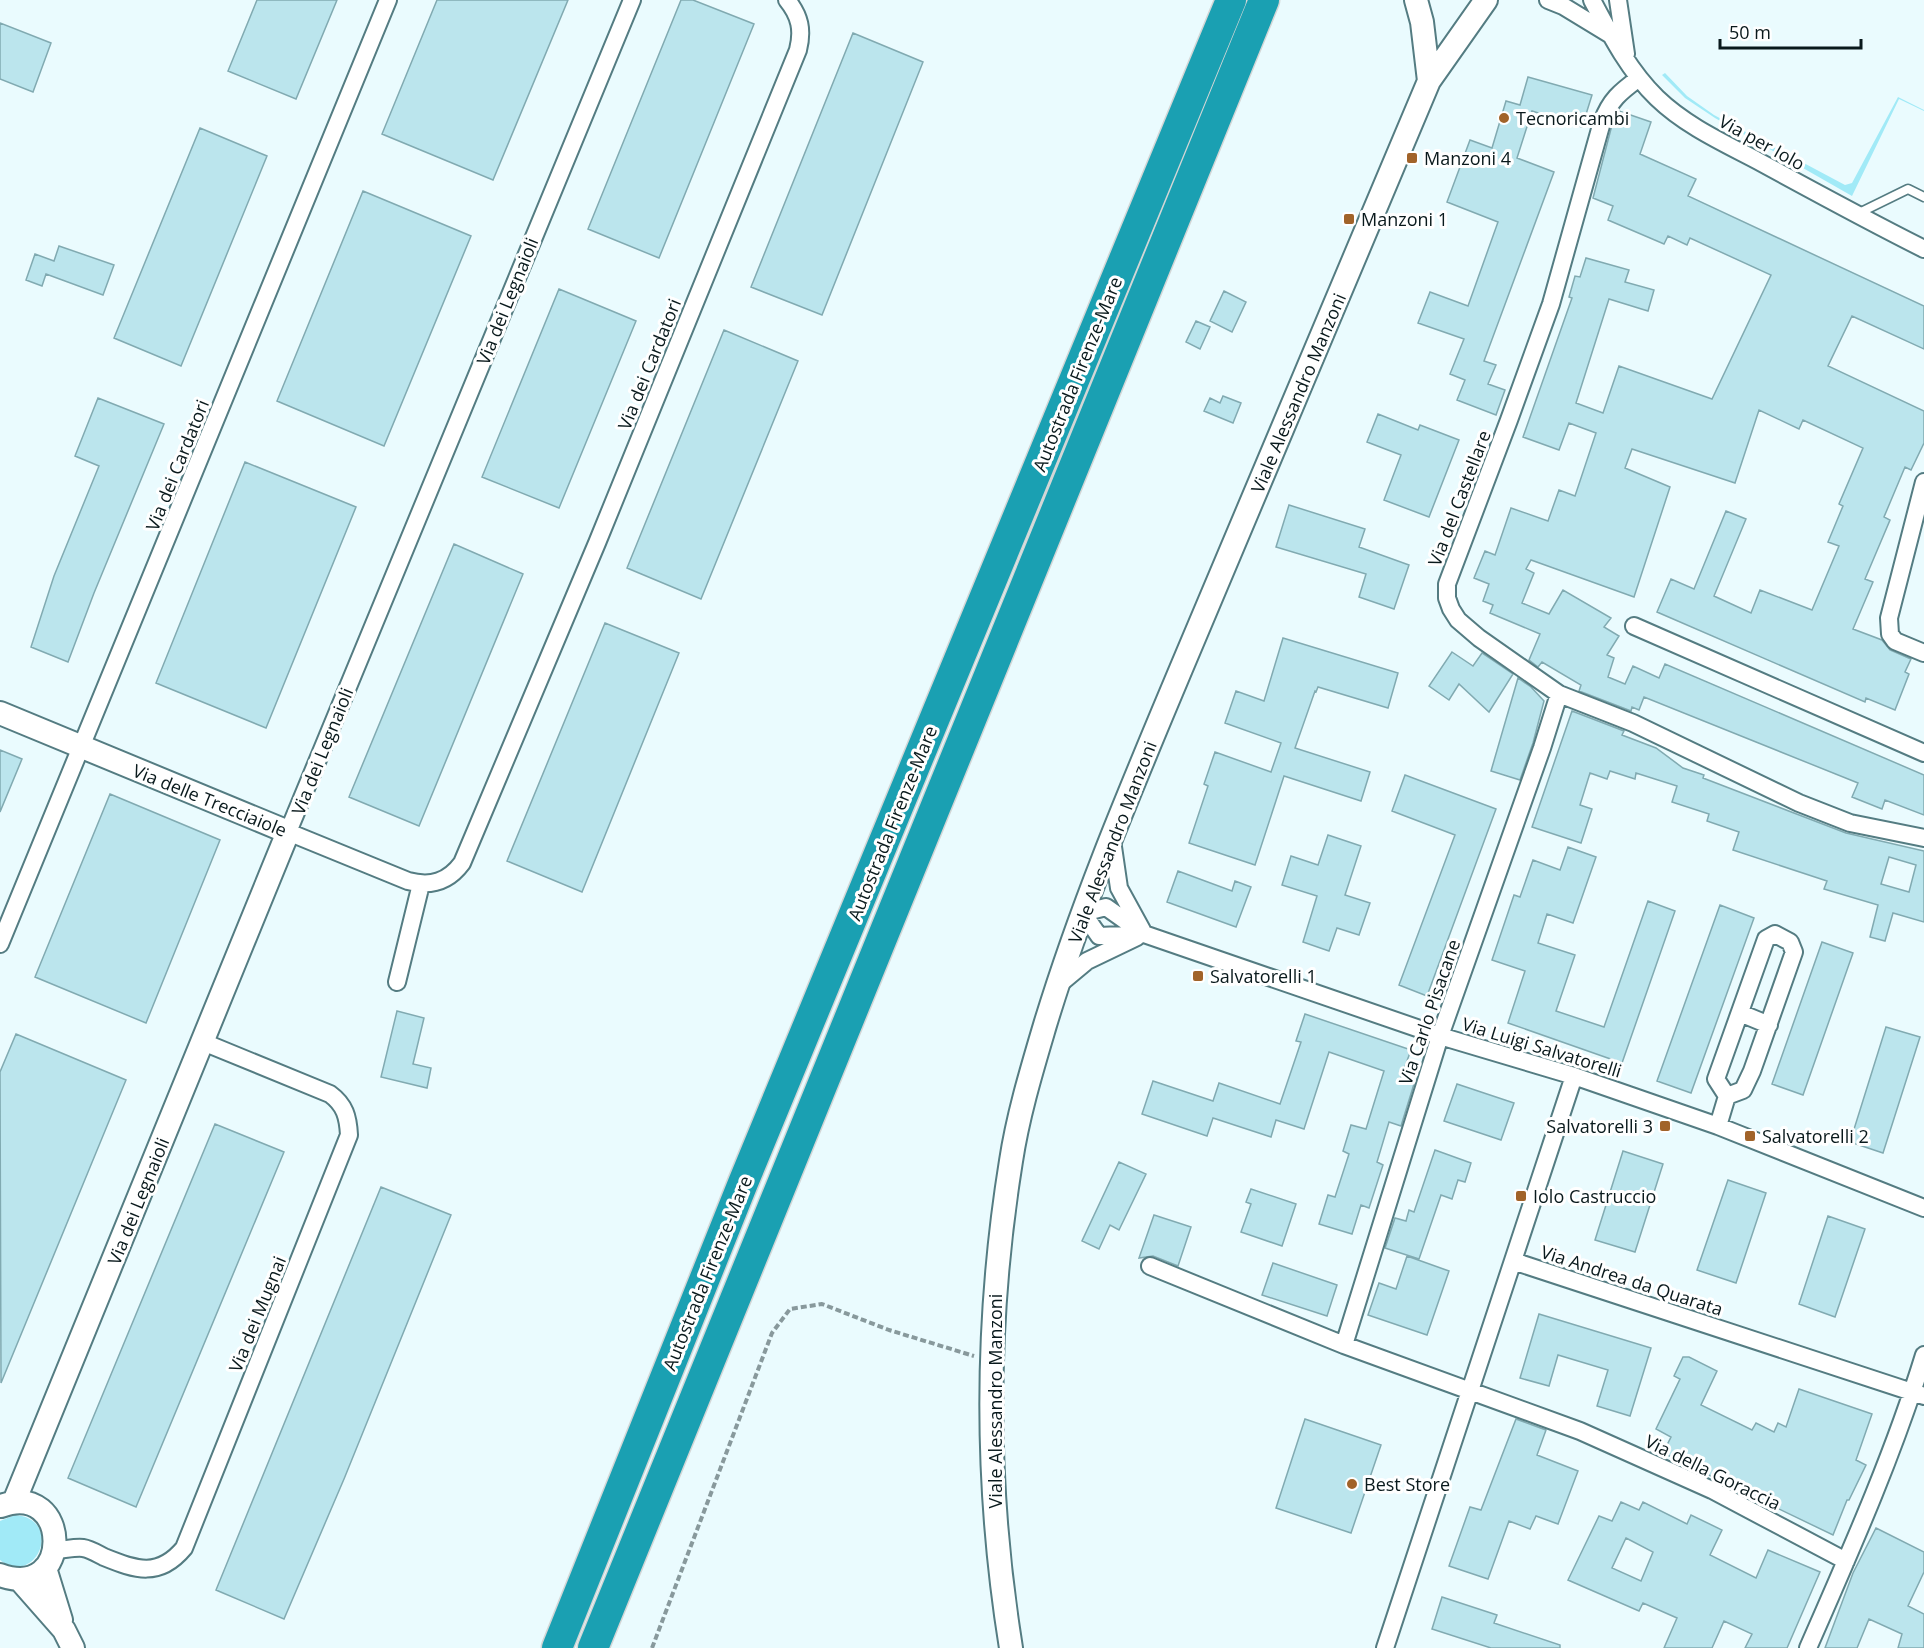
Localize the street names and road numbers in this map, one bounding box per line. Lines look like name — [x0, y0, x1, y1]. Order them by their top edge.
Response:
street label: Via per Iolo — [1715, 109, 1809, 175]
street label: Via dei Legnaioli — [471, 234, 543, 368]
street label: Autostrada Firenze-Mare — [1027, 273, 1127, 475]
street label: Viale Alessandro Manzoni — [1245, 289, 1351, 497]
street label: Via dei Cardatori — [612, 295, 686, 433]
street label: Via dei Cardatori — [140, 396, 214, 534]
street label: Via del Castellare — [1422, 427, 1496, 569]
street label: Via dei Legnaioli — [286, 684, 358, 818]
street label: Autostrada Firenze-Mare — [842, 722, 942, 924]
street label: Viale Alessandro Manzoni — [1062, 737, 1162, 947]
street label: Via delle Trecciaiole — [129, 758, 291, 842]
street label: Via Carlo Pisacane — [1393, 936, 1465, 1088]
street label: Via Luigi Salvatorelli — [1459, 1011, 1625, 1083]
street label: Via dei Legnaioli — [102, 1134, 174, 1268]
street label: Autostrada Firenze-Mare — [657, 1172, 757, 1374]
street label: Via Andrea da Quarata — [1538, 1239, 1726, 1321]
street label: Via dei Mugnai — [223, 1253, 291, 1375]
street label: Viale Alessandro Manzoni — [983, 1294, 1007, 1508]
street label: Via della Goraccia — [1641, 1429, 1785, 1515]

